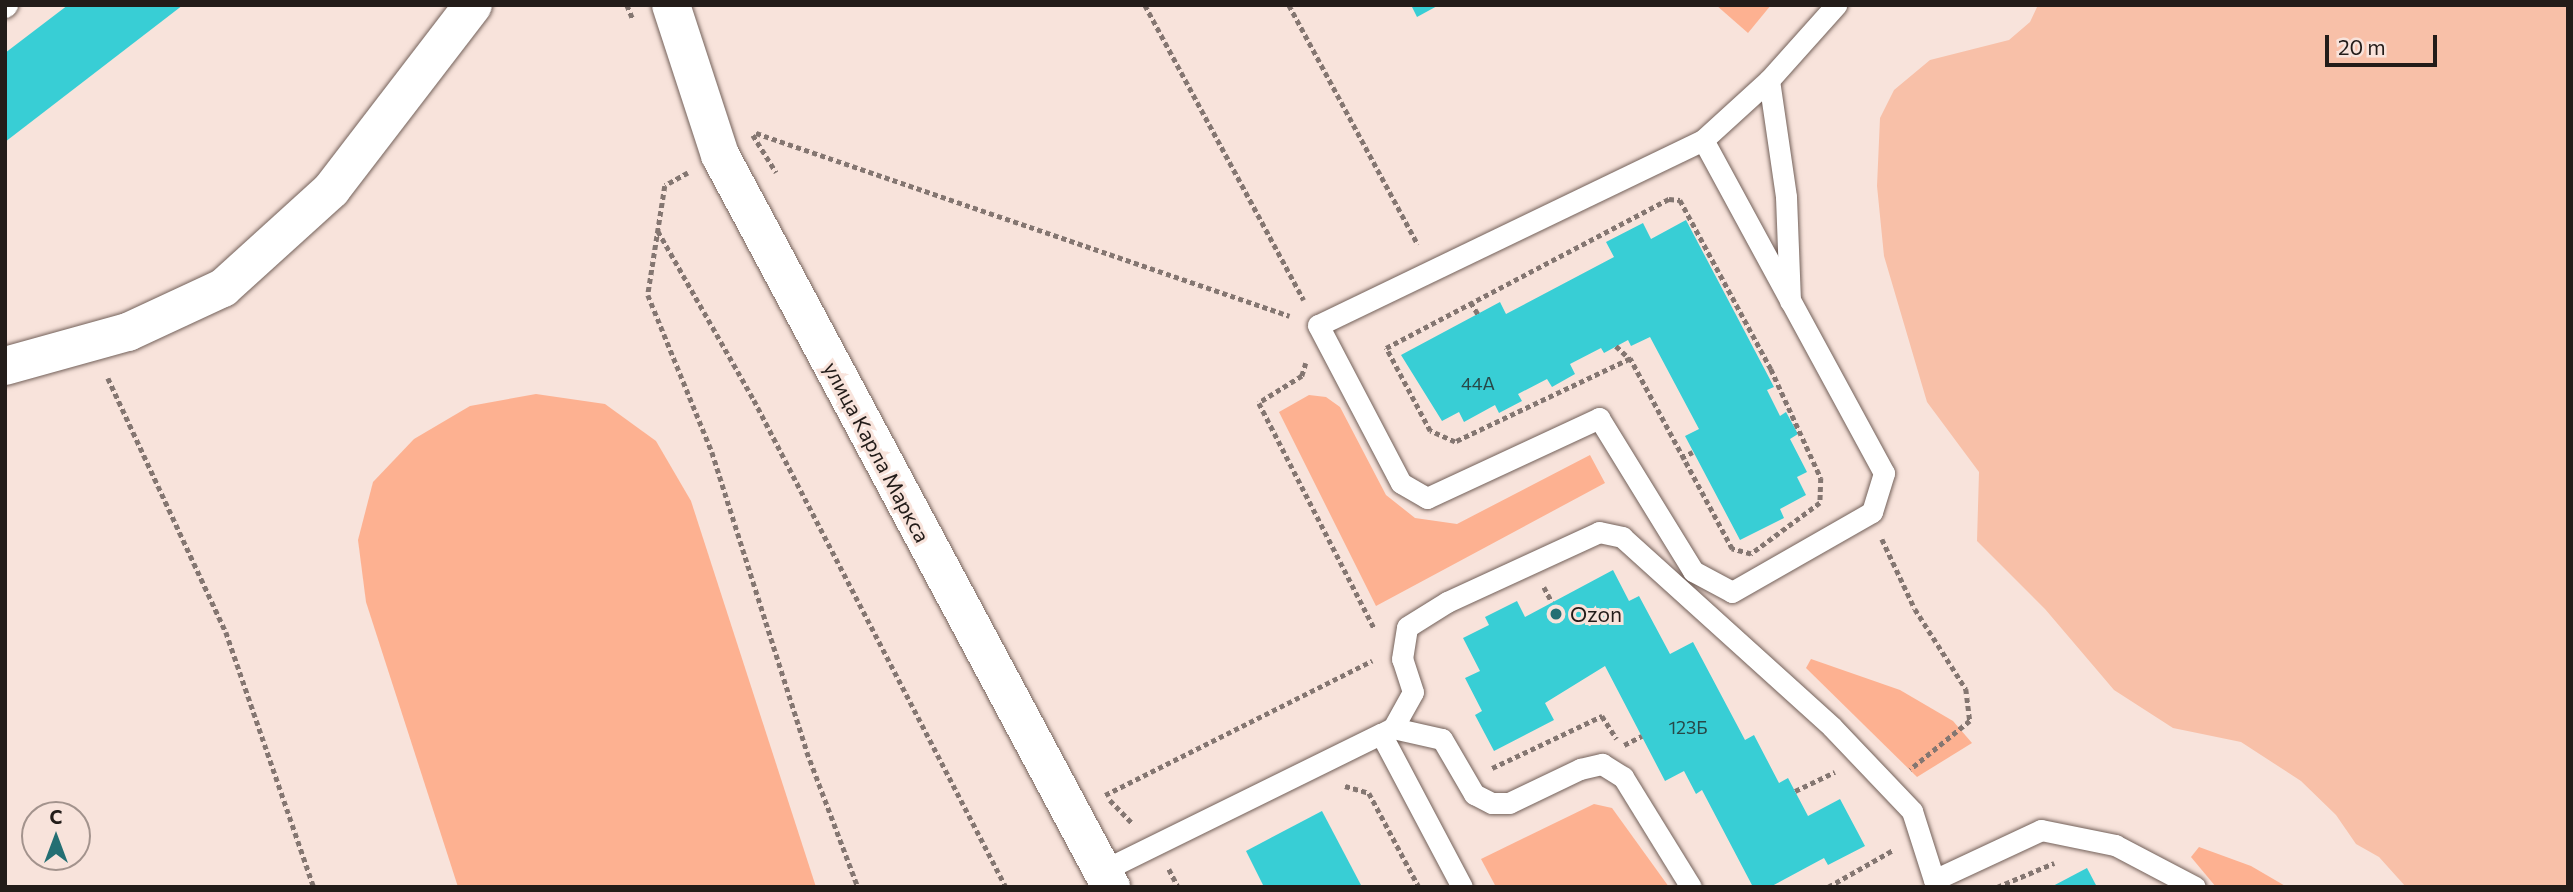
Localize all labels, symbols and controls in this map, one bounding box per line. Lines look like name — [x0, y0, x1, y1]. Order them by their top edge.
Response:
scale bar — [2328, 21, 2440, 65]
text: 20 m — [2338, 34, 2386, 59]
street label: улица Карла Маркса — [819, 357, 935, 547]
house number: 44А — [1461, 372, 1495, 394]
place label: Ozon — [1570, 601, 1622, 627]
marker: Ozon — [1548, 606, 1564, 622]
house number: 123Б — [1668, 716, 1708, 738]
north arrow — [21, 801, 91, 871]
text: С — [50, 805, 63, 828]

